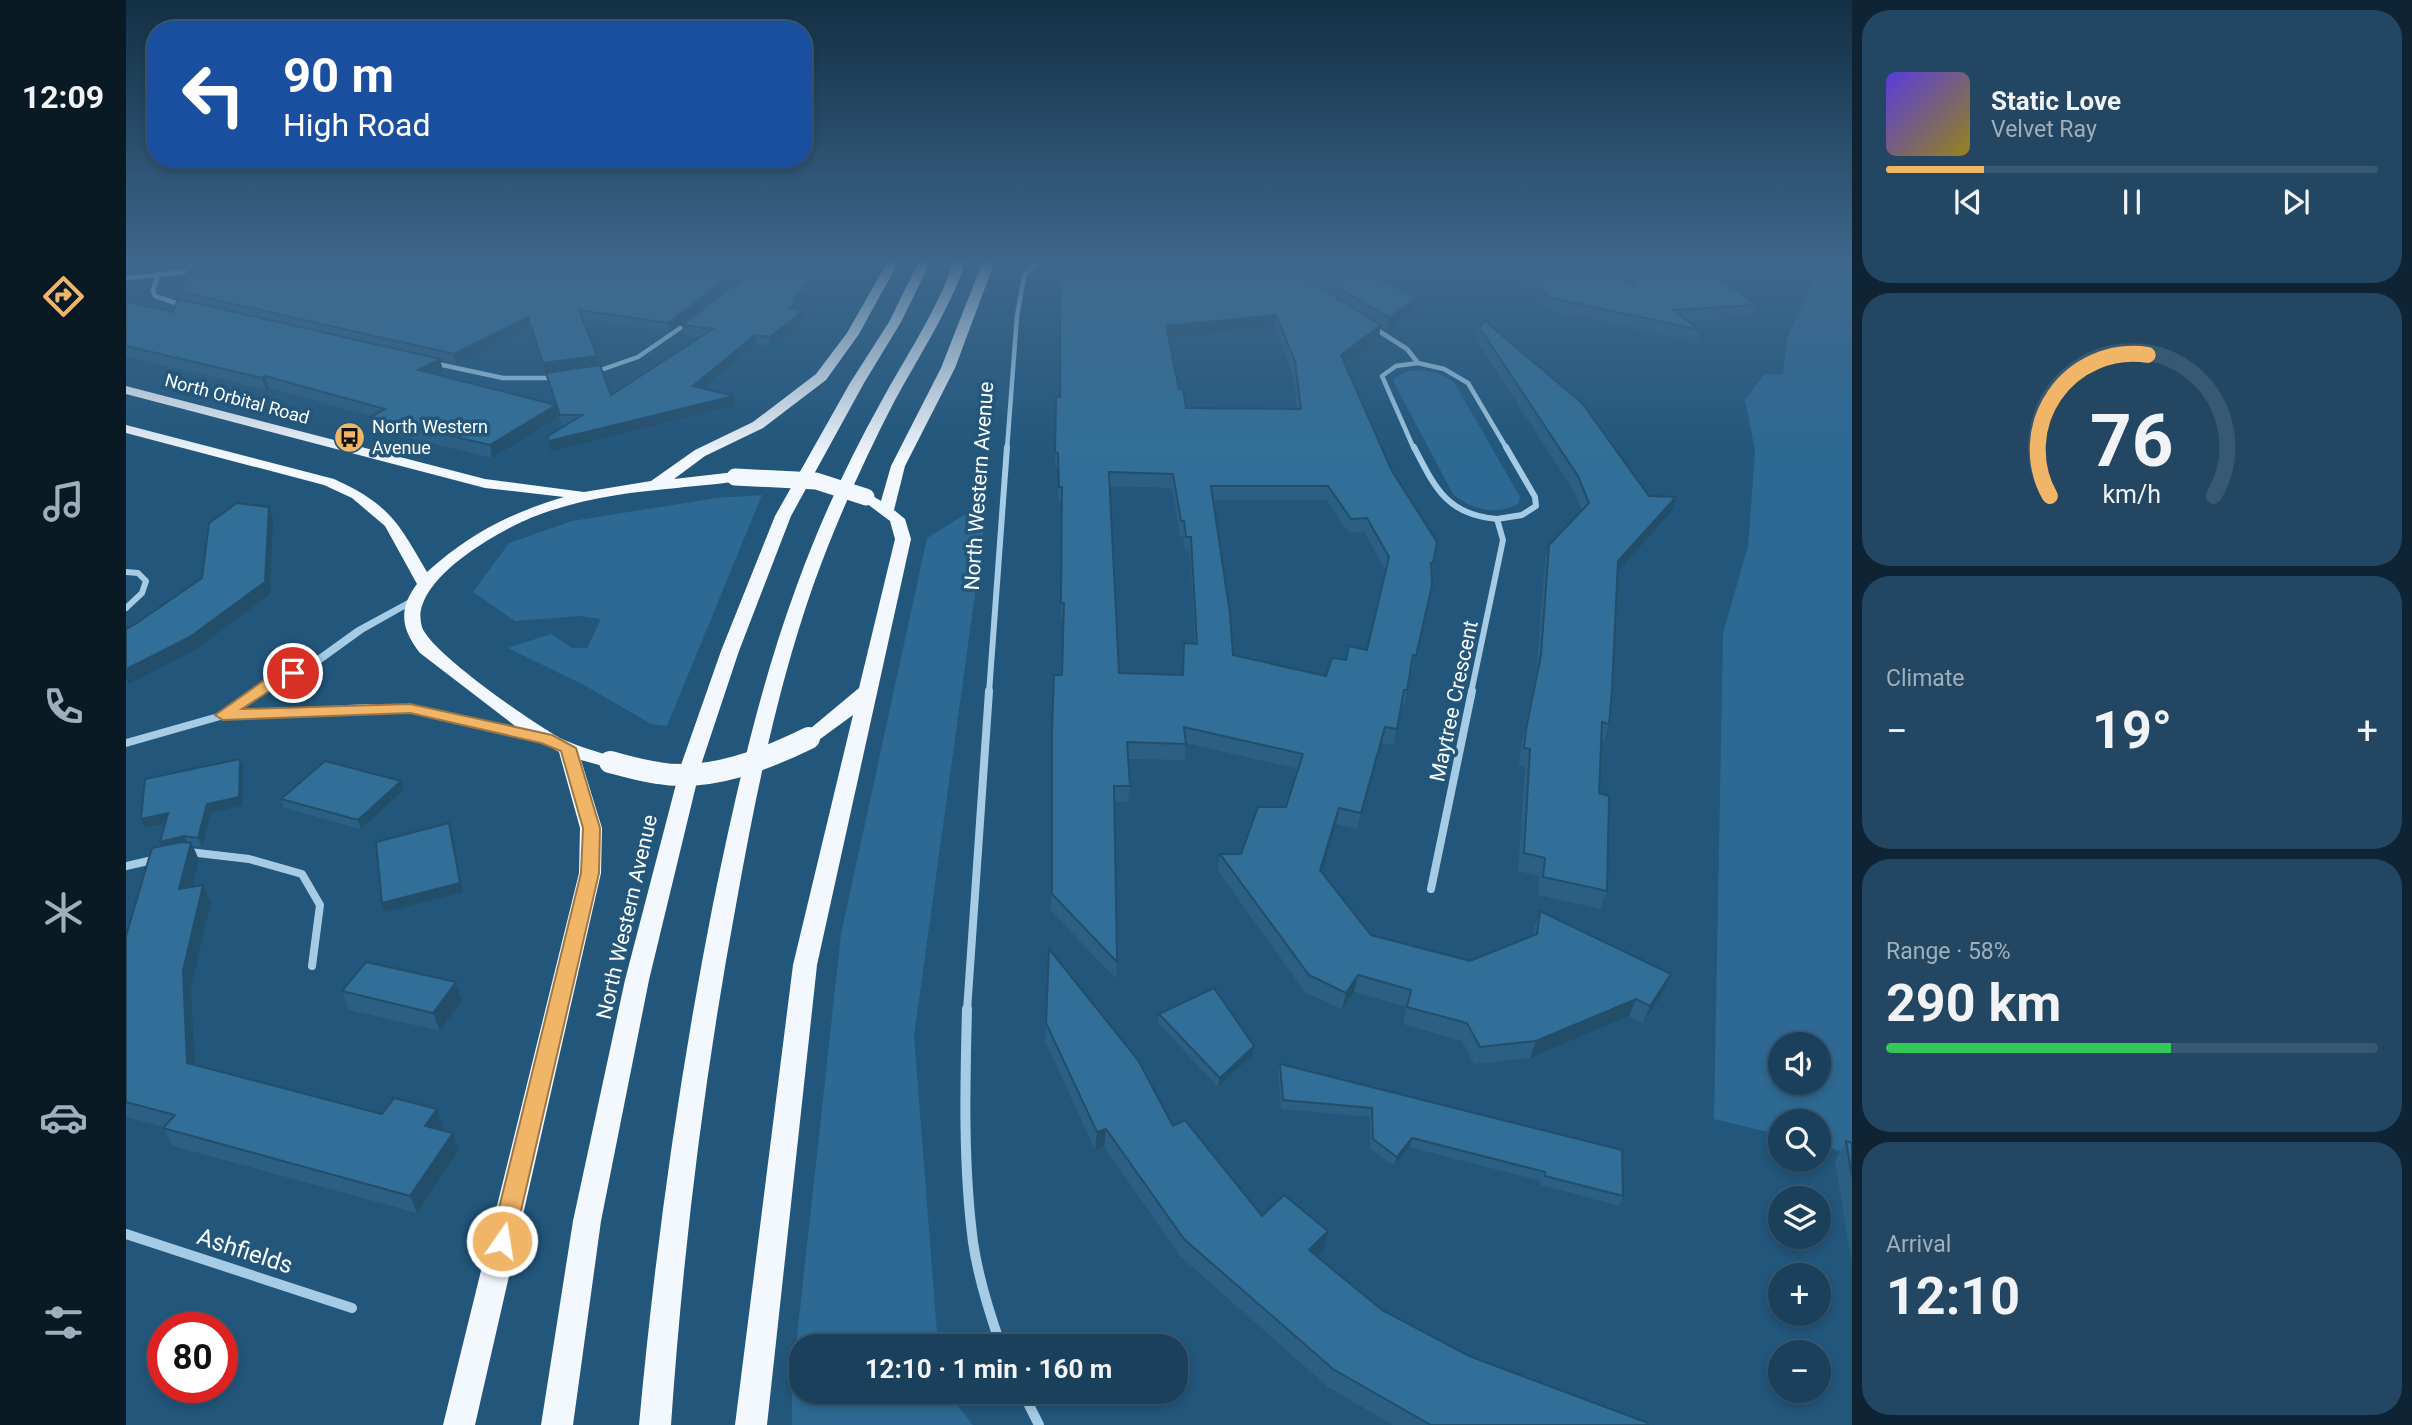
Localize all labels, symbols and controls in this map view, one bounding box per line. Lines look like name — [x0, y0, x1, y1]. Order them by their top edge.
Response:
text: 90 m — [283, 47, 394, 104]
icon: left — [168, 49, 259, 140]
text: 12:09 — [22, 78, 104, 116]
text: Static Love — [1991, 86, 2121, 116]
text: High Road — [283, 106, 431, 144]
text: Velvet Ray — [1991, 116, 2097, 143]
icon: previous — [1949, 183, 1987, 221]
icon: pause — [2113, 183, 2151, 221]
icon: next — [2277, 183, 2315, 221]
icon: directions — [39, 272, 88, 321]
street label: North Orbital Road — [163, 369, 312, 428]
street label: North Western Avenue — [960, 381, 998, 591]
text: 76 — [2090, 398, 2174, 484]
place label: North Western Avenue — [372, 416, 488, 458]
bus stop icon: North Western Avenue — [332, 420, 366, 454]
icon: music — [39, 477, 88, 526]
text: km/h — [2103, 479, 2161, 508]
street label: Maytree Crescent — [1425, 618, 1483, 784]
pin — [263, 643, 323, 703]
icon: arrive — [274, 654, 312, 692]
text: Climate — [1886, 665, 1965, 692]
icon: phone — [39, 682, 88, 731]
text: 19° — [2092, 700, 2172, 761]
text: − — [1886, 709, 1908, 753]
text: + — [2356, 709, 2378, 753]
street label: North Western Avenue — [592, 812, 662, 1022]
icon: climate — [39, 888, 88, 937]
text: Range · 58% — [1886, 938, 2011, 965]
text: 290 km — [1886, 973, 2061, 1034]
map controls — [1768, 1032, 1831, 1403]
button: sound — [1768, 1032, 1831, 1095]
icon: car — [39, 1093, 88, 1142]
button: search — [1768, 1109, 1831, 1172]
button: layers — [1768, 1186, 1831, 1249]
position arrow — [465, 1204, 539, 1278]
street label: Ashfields — [194, 1222, 296, 1280]
text: Arrival — [1886, 1231, 1951, 1258]
button: + — [1768, 1263, 1831, 1326]
text: 12:10 — [1886, 1266, 2020, 1327]
icon: filters — [39, 1298, 88, 1347]
speed limit sign: 80 — [147, 1312, 238, 1403]
button: − — [1768, 1340, 1831, 1403]
text: 12:10 · 1 min · 160 m — [865, 1354, 1112, 1384]

